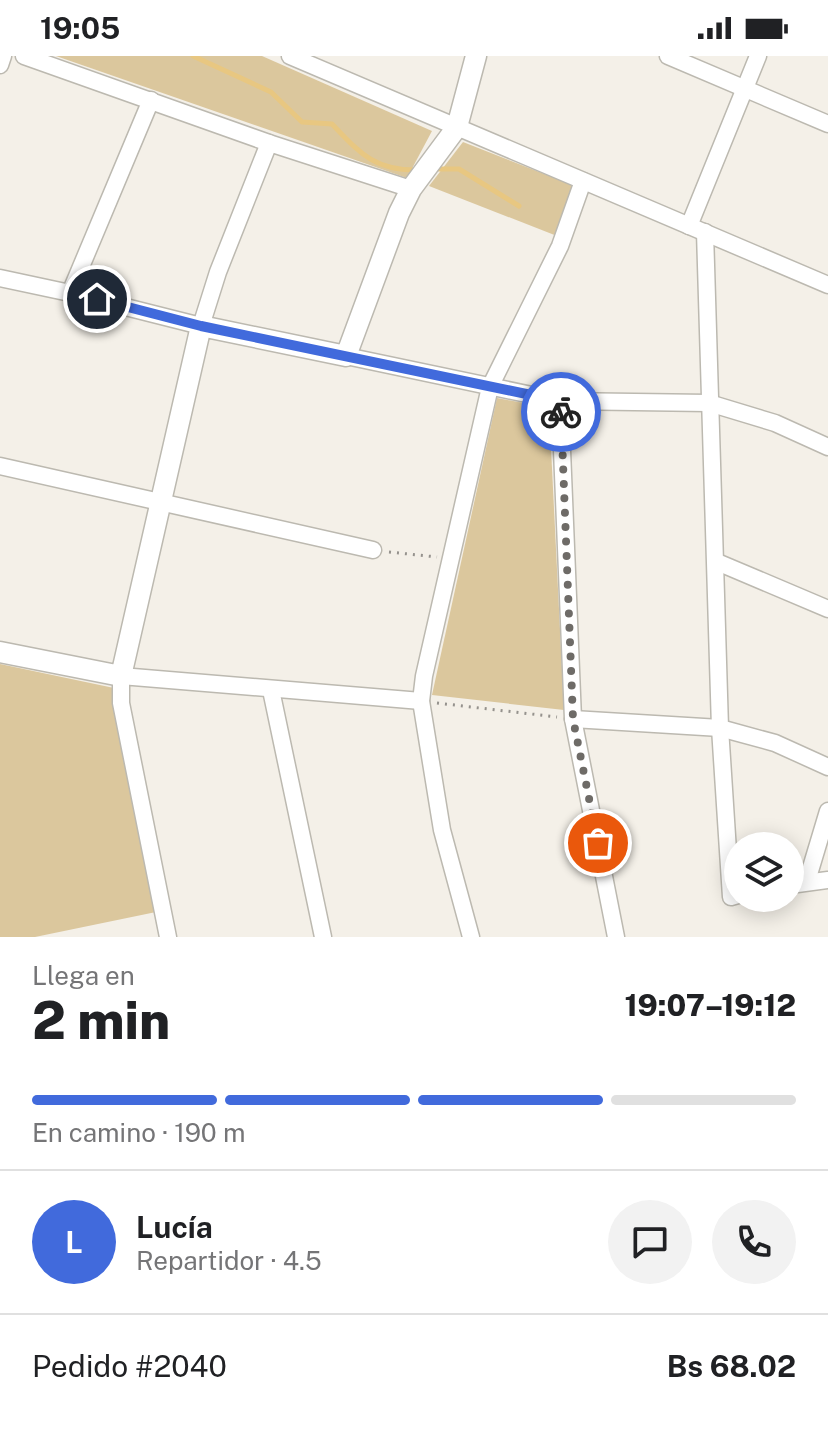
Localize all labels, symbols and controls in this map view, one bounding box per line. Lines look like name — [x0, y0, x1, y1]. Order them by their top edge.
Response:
text: 19:05 — [40, 10, 120, 46]
pin — [63, 265, 131, 333]
icon: home — [75, 277, 119, 321]
courier — [521, 372, 601, 452]
icon: bike — [539, 390, 583, 434]
pin — [564, 809, 632, 877]
icon: bag — [576, 821, 620, 865]
map controls — [724, 832, 804, 912]
button: layers — [724, 832, 804, 912]
text: Llega en — [32, 960, 135, 991]
text: 19:07–19:12 — [624, 987, 796, 1023]
text: 2 min — [32, 990, 170, 1051]
text: En camino · 190 m — [32, 1117, 246, 1148]
button: chat — [608, 1200, 692, 1284]
button: phone — [712, 1200, 796, 1284]
text: Lucía — [136, 1209, 213, 1245]
text: L — [65, 1224, 83, 1260]
text: Repartidor · 4.5 — [136, 1245, 322, 1276]
text: Pedido #2040 — [32, 1348, 227, 1384]
text: Bs 68.02 — [667, 1348, 796, 1384]

